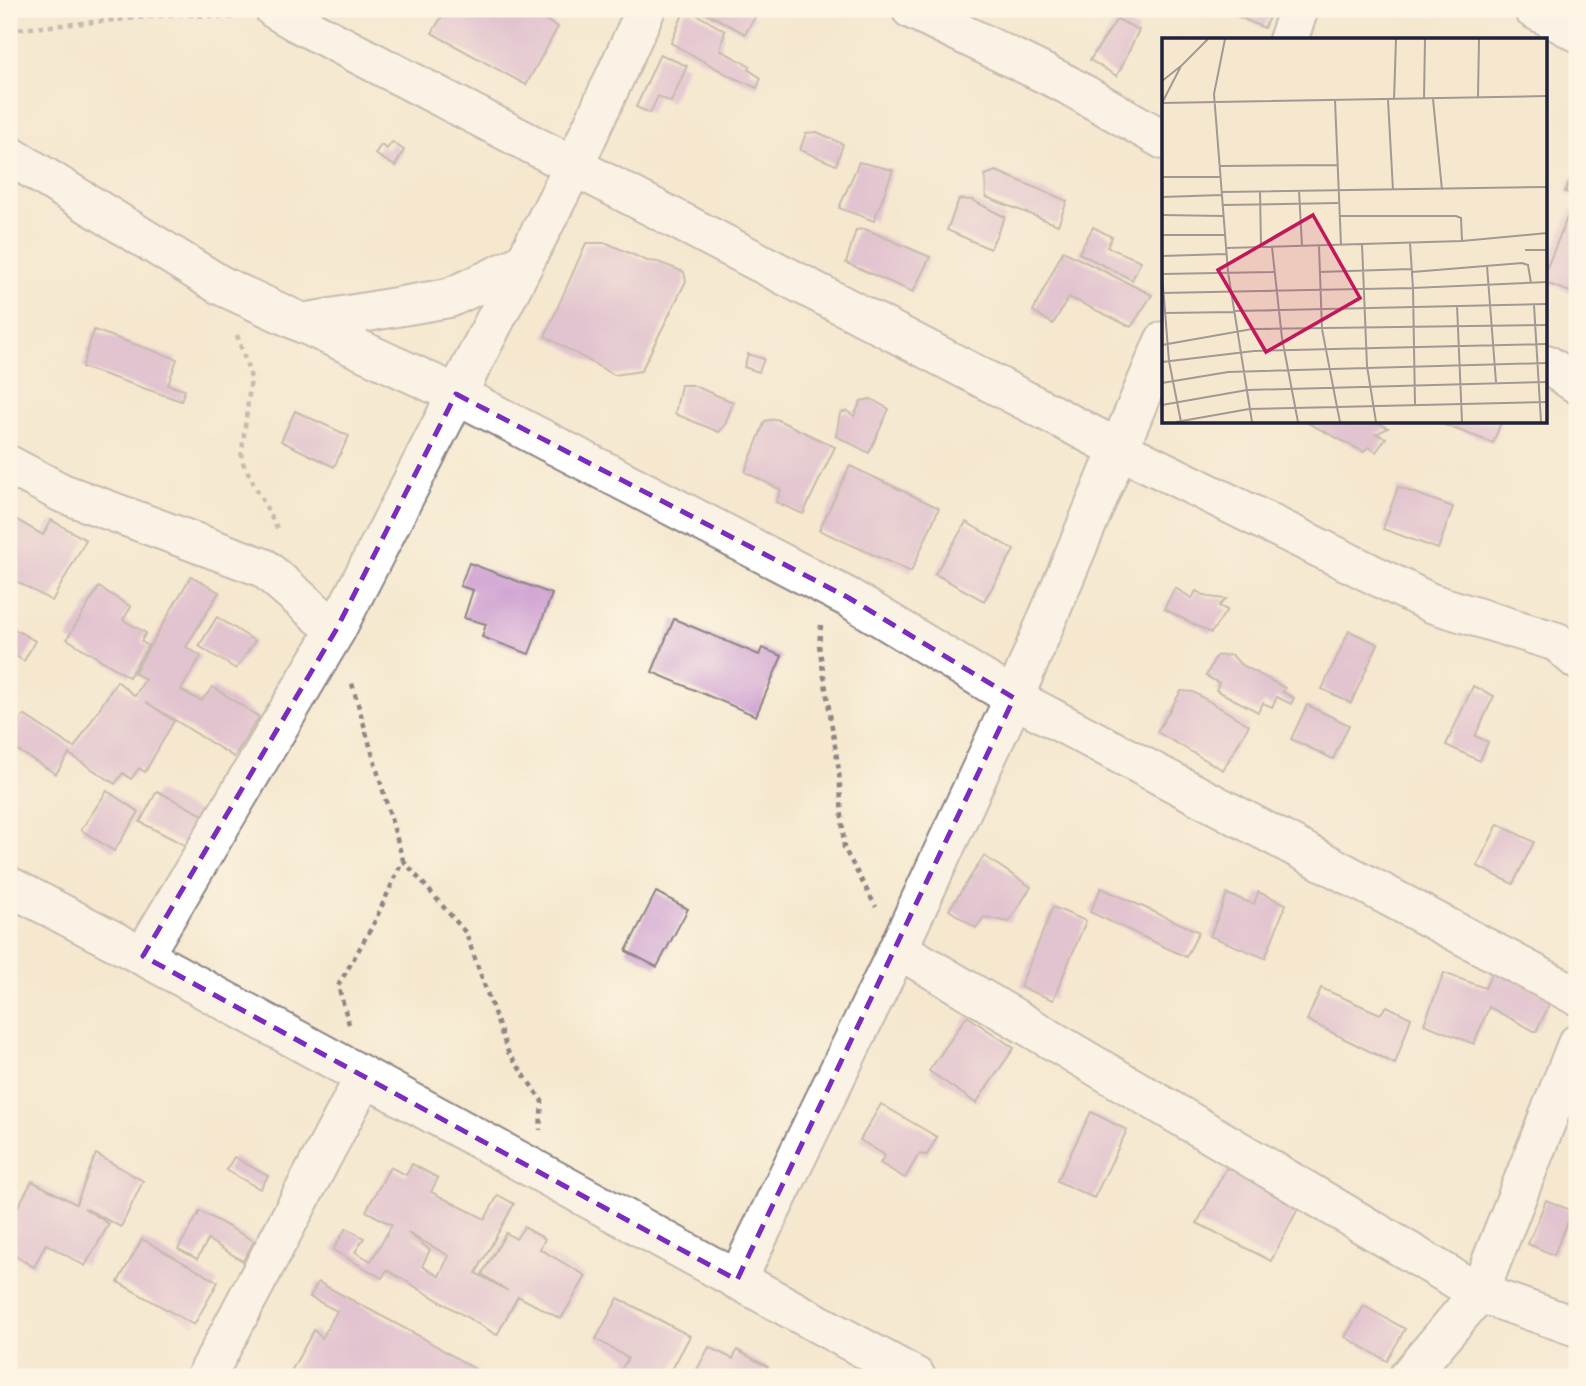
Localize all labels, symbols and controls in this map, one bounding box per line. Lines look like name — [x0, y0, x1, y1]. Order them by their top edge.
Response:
inset map — [1162, 38, 1548, 424]

